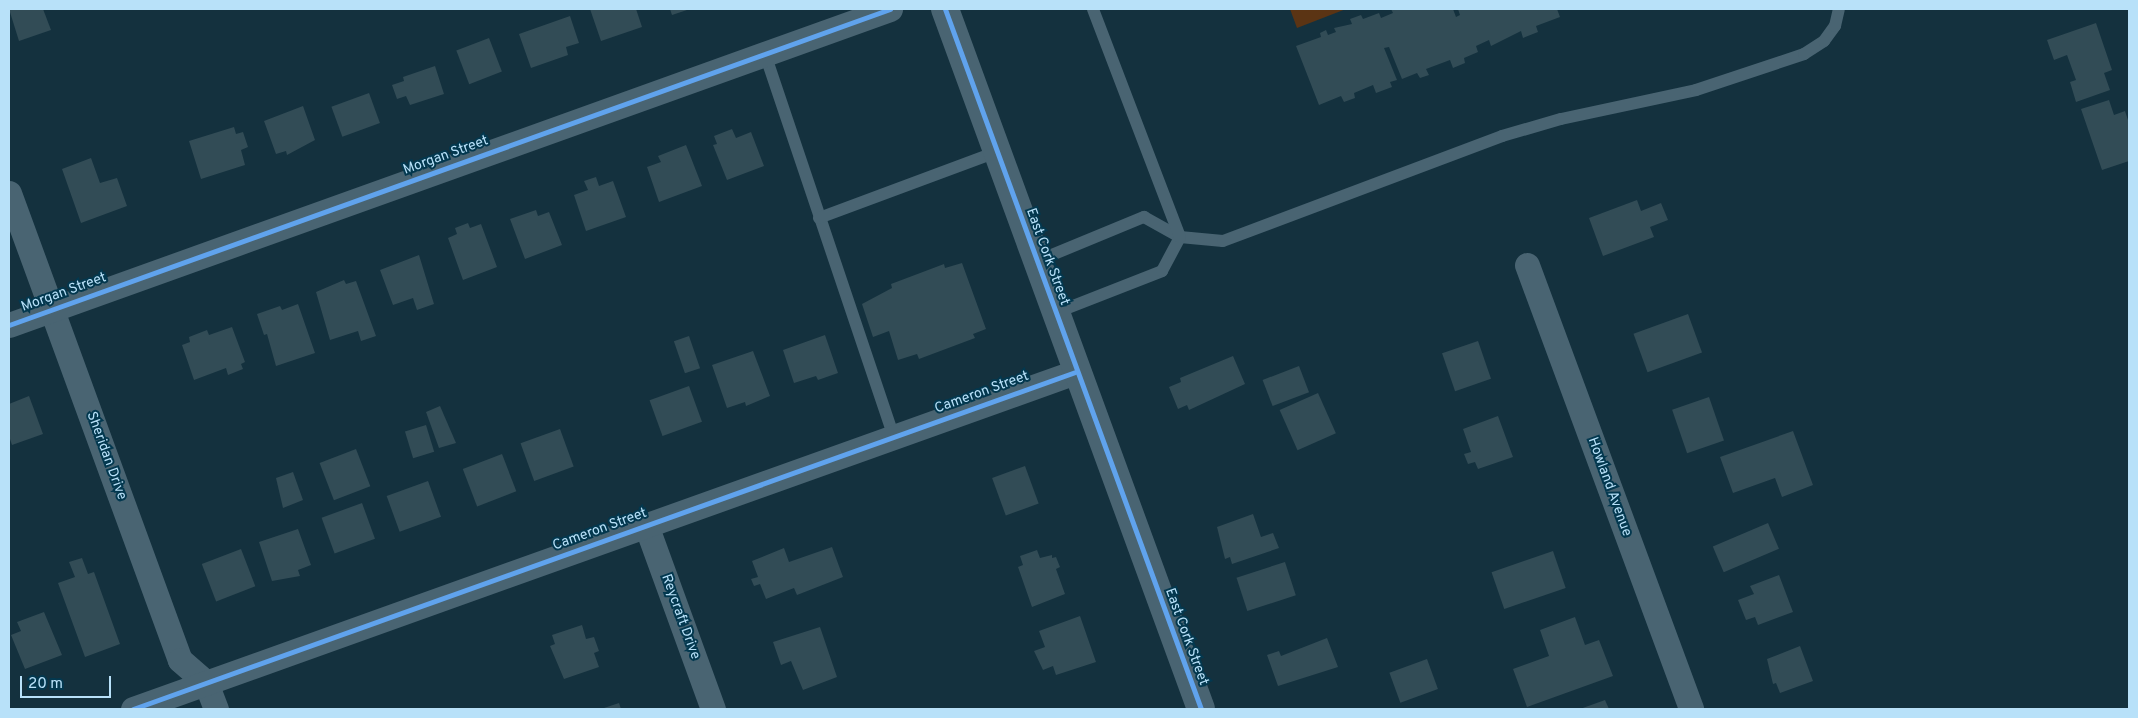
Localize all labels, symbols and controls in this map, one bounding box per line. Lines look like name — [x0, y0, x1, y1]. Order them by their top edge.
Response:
street label: Morgan Street — [401, 133, 491, 179]
street label: East Cork Street — [1022, 206, 1072, 308]
street label: Morgan Street — [19, 270, 109, 316]
street label: Cameron Street — [933, 368, 1031, 418]
street label: Sheridan Drive — [82, 410, 130, 502]
street label: Howland Avenue — [1583, 435, 1635, 539]
street label: Cameron Street — [551, 505, 649, 555]
street label: Reycraft Drive — [657, 572, 703, 662]
street label: East Cork Street — [1161, 586, 1211, 688]
scale bar — [22, 666, 114, 698]
text: 20 m — [28, 675, 63, 694]

